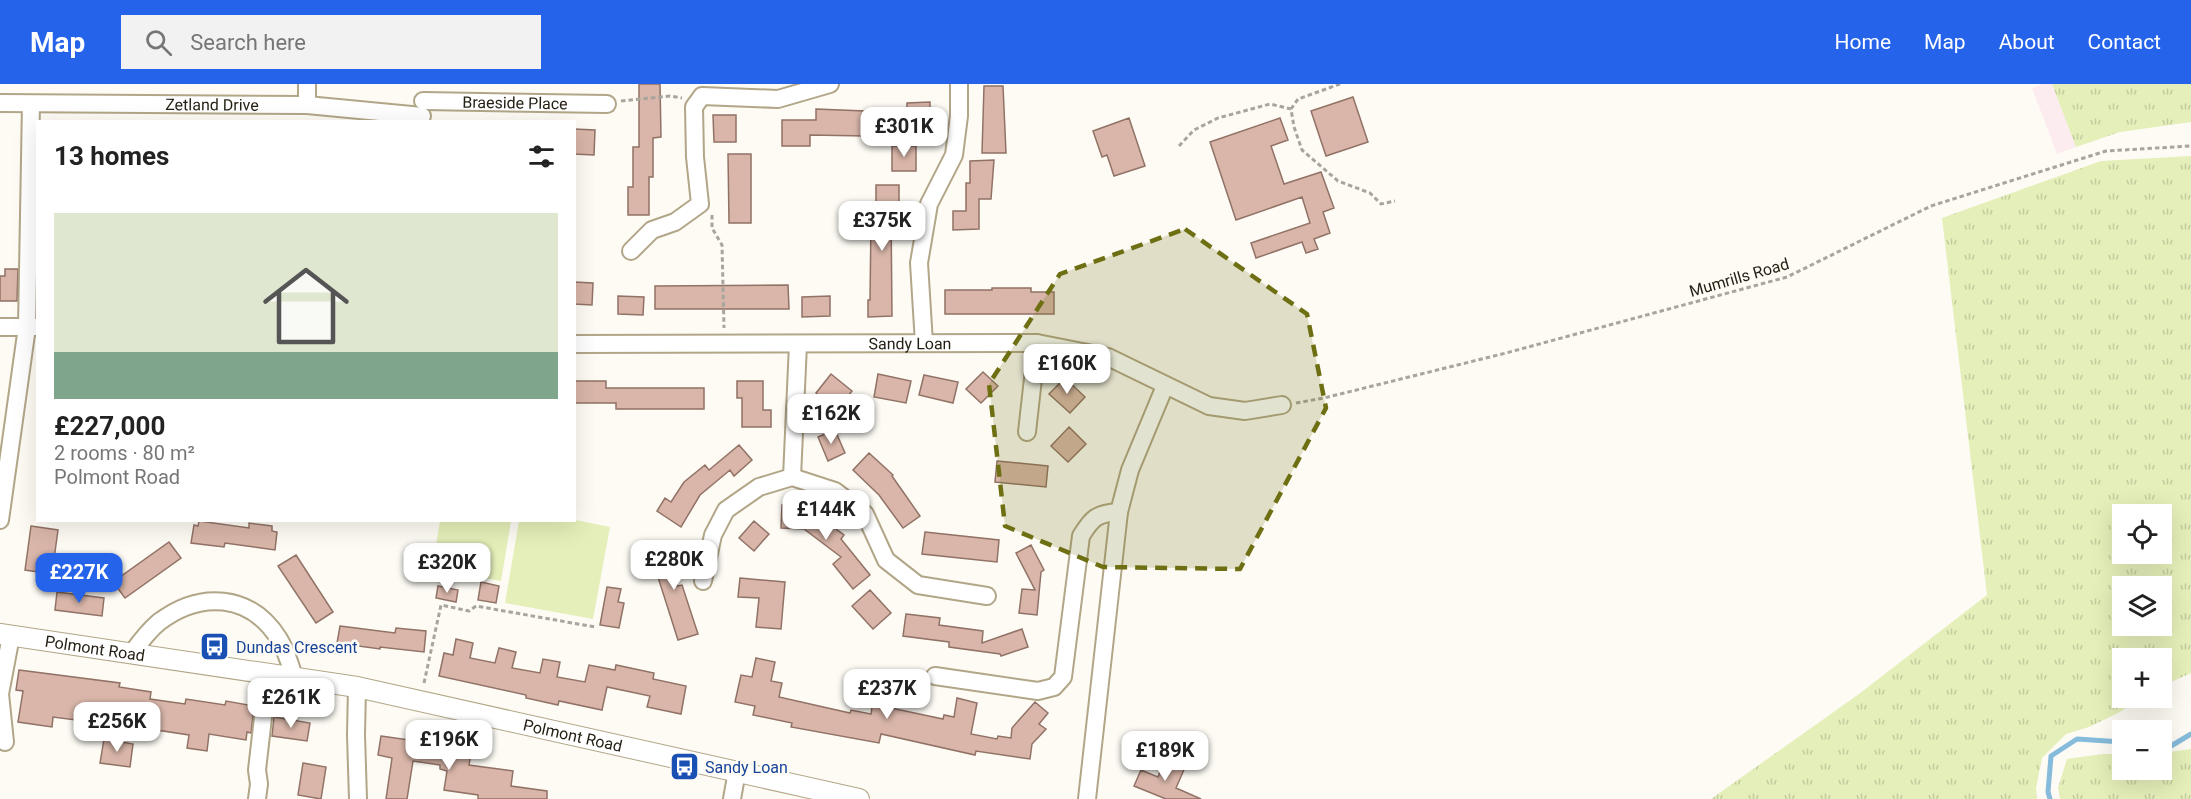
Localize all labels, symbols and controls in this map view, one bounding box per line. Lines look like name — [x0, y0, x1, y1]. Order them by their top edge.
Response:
search box — [121, 15, 541, 69]
text: Map — [30, 26, 85, 59]
icon: search — [142, 26, 175, 59]
text: Search here — [190, 30, 306, 55]
text: Home — [1835, 30, 1891, 54]
text: Map — [1924, 30, 1966, 54]
text: About — [1999, 30, 2055, 54]
text: Contact — [2088, 30, 2161, 54]
street label: Braeside Place — [462, 93, 568, 113]
street label: Zetland Drive — [165, 95, 259, 115]
pin: £301K — [862, 107, 946, 158]
text: £301K — [874, 114, 934, 138]
icon: filters — [525, 140, 558, 173]
text: 13 homes — [54, 141, 169, 171]
pin: £375K — [840, 201, 924, 252]
text: £375K — [852, 208, 912, 232]
icon: home — [252, 252, 360, 360]
street label: Mumrills Road — [1687, 254, 1791, 301]
street label: Sandy Loan — [869, 334, 951, 353]
pin: £160K — [1025, 344, 1109, 395]
text: £160K — [1037, 351, 1097, 375]
pin: £162K — [789, 394, 873, 445]
text: £162K — [801, 401, 861, 425]
text: £227,000 — [54, 411, 165, 441]
text: 2 rooms · 80 m² — [54, 441, 195, 465]
text: Polmont Road — [54, 465, 180, 489]
pin: £144K — [784, 490, 868, 541]
text: £144K — [796, 497, 856, 521]
map controls — [2112, 504, 2172, 780]
button: locate — [2112, 504, 2172, 564]
pin: £280K — [632, 540, 716, 591]
pin: £320K — [405, 543, 489, 594]
text: £280K — [644, 547, 704, 571]
text: £320K — [417, 550, 477, 574]
pin: £227K — [37, 553, 121, 604]
text: £227K — [49, 560, 109, 584]
button: layers — [2112, 576, 2172, 636]
bus stop icon: Dundas Crescent — [199, 631, 231, 663]
street label: Polmont Road — [44, 632, 146, 665]
place label: Dundas Crescent — [236, 638, 357, 657]
button: + — [2112, 648, 2172, 708]
pin: £237K — [845, 669, 929, 720]
text: £237K — [857, 676, 917, 700]
pin: £261K — [249, 678, 333, 729]
text: £261K — [261, 685, 321, 709]
pin: £256K — [75, 702, 159, 753]
text: £256K — [87, 709, 147, 733]
street label: Polmont Road — [521, 715, 624, 756]
pin: £196K — [407, 720, 491, 771]
button: − — [2112, 720, 2172, 780]
text: £196K — [419, 727, 479, 751]
pin: £189K — [1123, 731, 1207, 782]
text: £189K — [1135, 738, 1195, 762]
bus stop icon: Sandy Loan — [668, 751, 700, 783]
place label: Sandy Loan — [705, 758, 788, 777]

